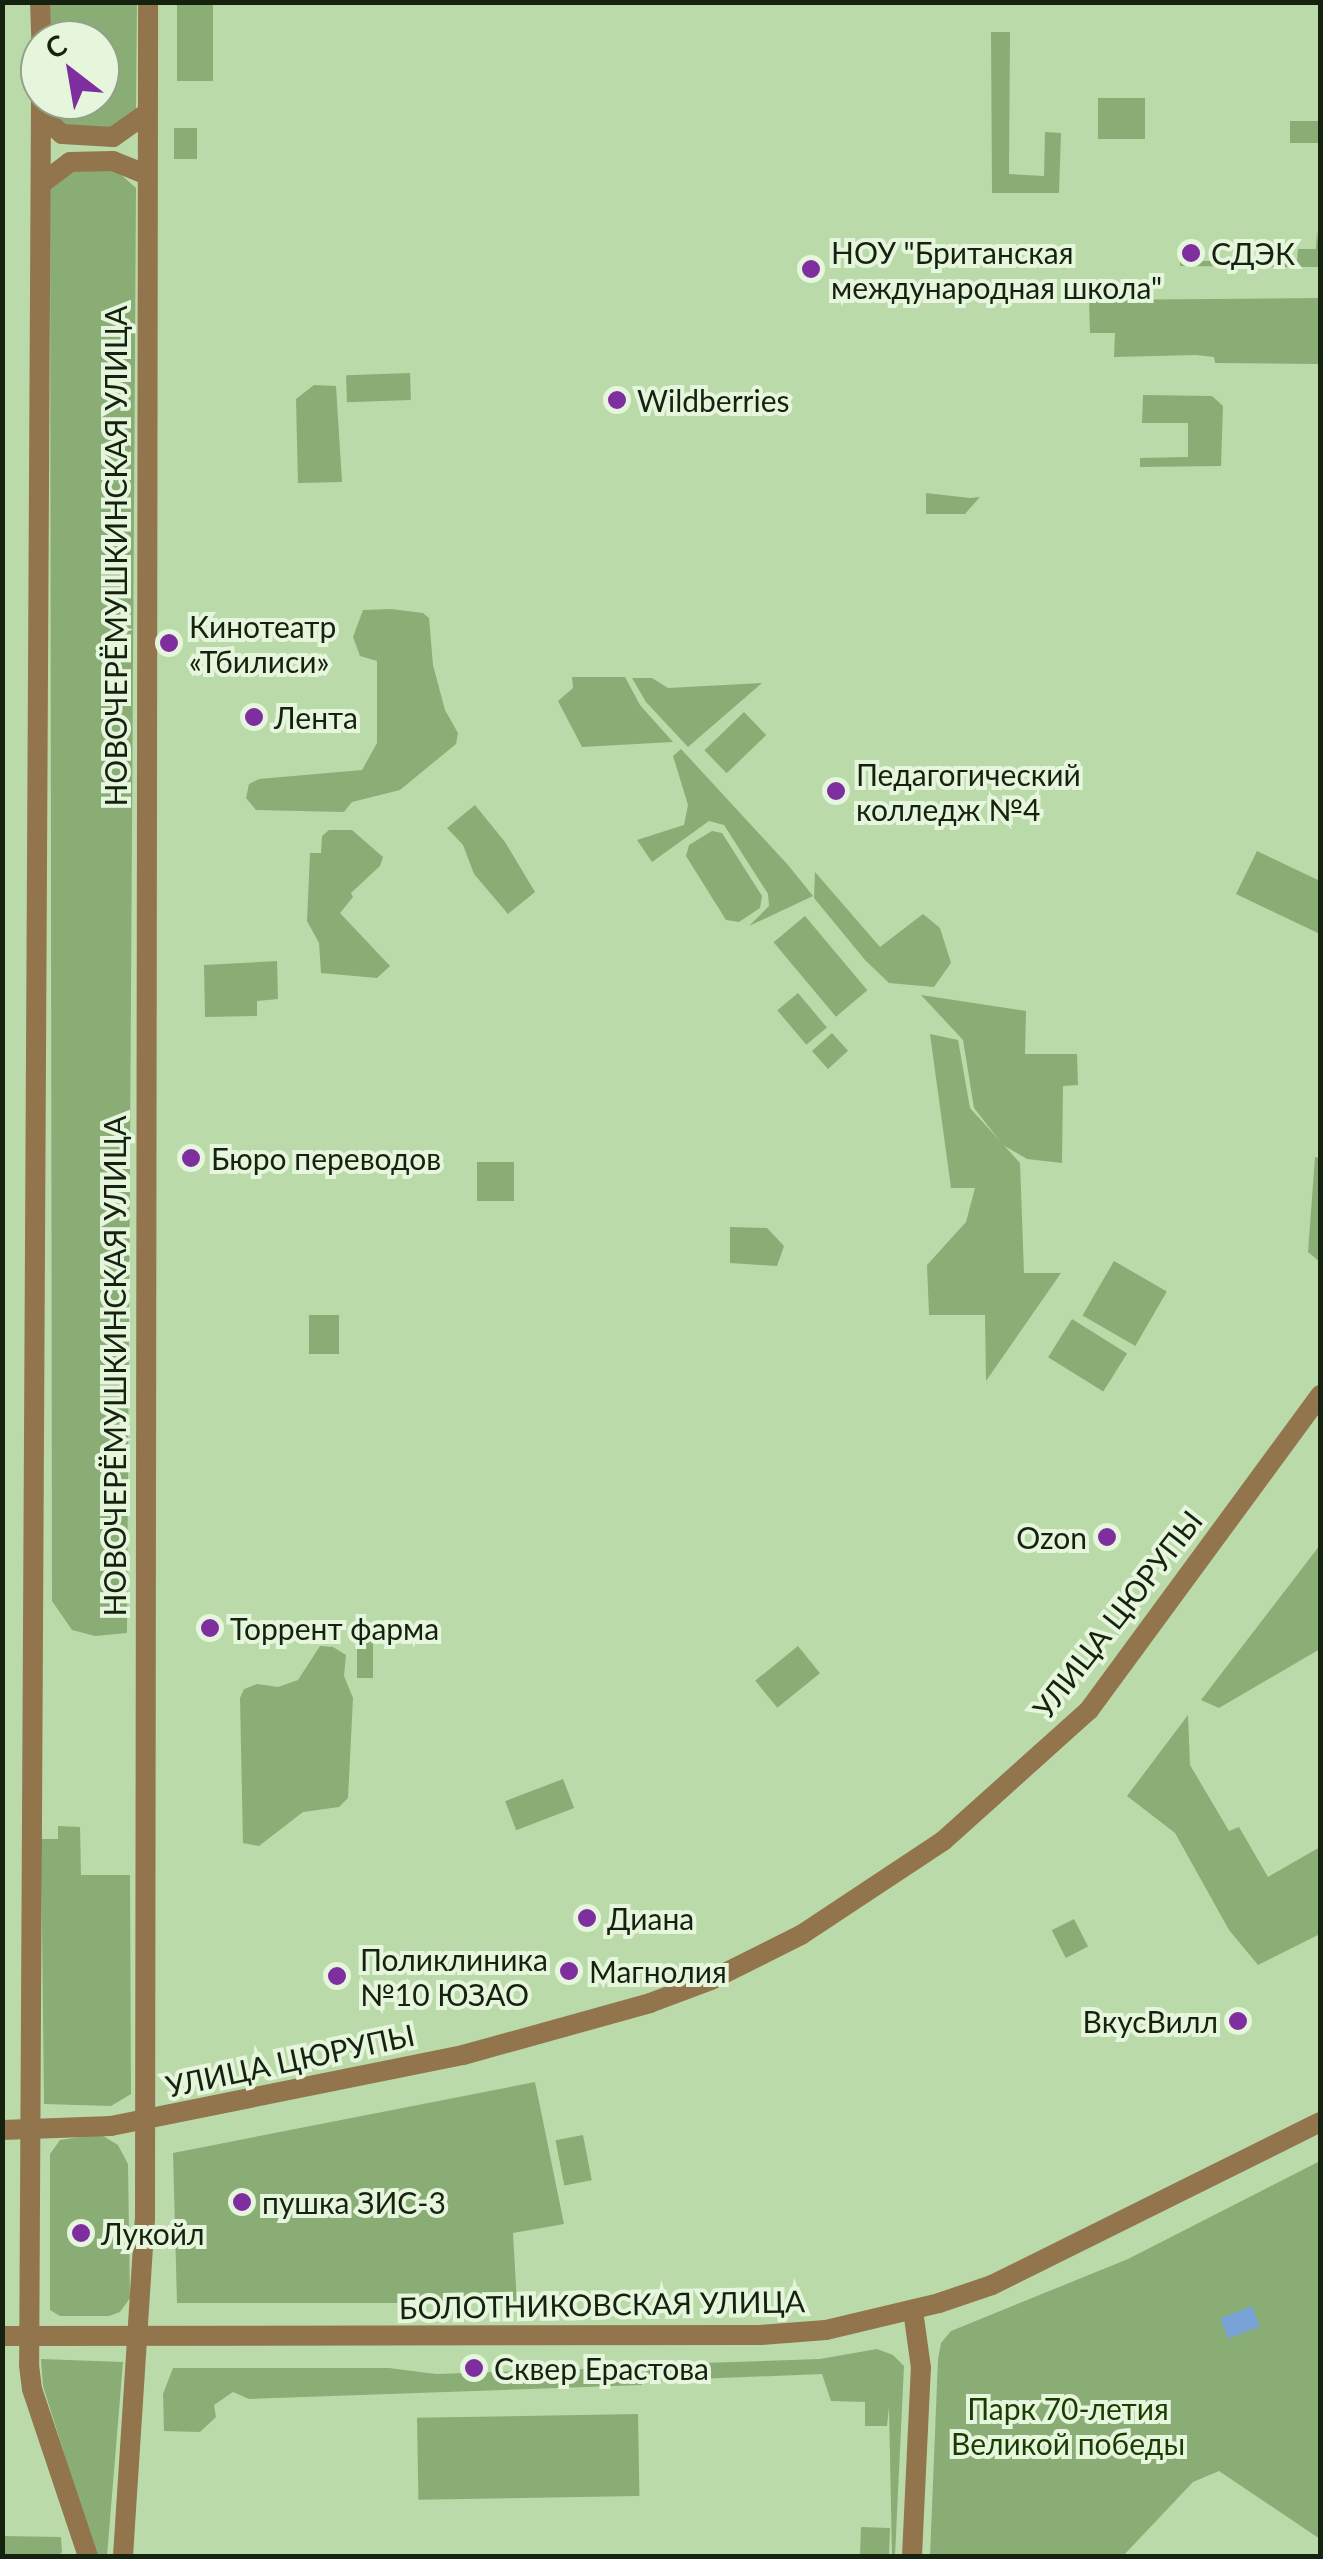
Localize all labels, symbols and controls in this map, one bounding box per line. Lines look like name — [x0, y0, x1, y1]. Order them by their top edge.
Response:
north arrow — [20, 20, 120, 120]
text: С — [39, 27, 72, 65]
place label: НОУ "Британская международная школа" — [831, 234, 1162, 304]
place label: СДЭК — [1211, 235, 1295, 271]
marker: СДЭК — [1180, 242, 1202, 264]
marker: НОУ "Британская международная школа" — [800, 258, 822, 280]
street label: НОВОЧЕРЁМУШКИНСКАЯ УЛИЦА — [97, 305, 133, 807]
place label: Wildberries — [637, 382, 790, 418]
marker: Wildberries — [606, 389, 628, 411]
place label: Кинотеатр «Тбилиси» — [189, 608, 336, 678]
marker: Кинотеатр «Тбилиси» — [158, 632, 180, 654]
place label: Лента — [274, 699, 358, 735]
marker: Лента — [243, 706, 265, 728]
place label: Педагогический колледж №4 — [856, 756, 1081, 826]
marker: Педагогический колледж №4 — [825, 780, 847, 802]
street label: НОВОЧЕРЁМУШКИНСКАЯ УЛИЦА — [96, 1115, 132, 1617]
place label: Бюро переводов — [211, 1140, 441, 1176]
marker: Бюро переводов — [180, 1147, 202, 1169]
street label: УЛИЦА ЦЮРУПЫ — [1025, 1503, 1209, 1725]
place label: Ozon — [1016, 1519, 1087, 1555]
marker: Ozon — [1096, 1526, 1118, 1548]
place label: Торрент фарма — [230, 1610, 439, 1646]
marker: Торрент фарма — [199, 1617, 221, 1639]
place label: Диана — [607, 1900, 694, 1936]
marker: Диана — [576, 1907, 598, 1929]
place label: Поликлиника №10 ЮЗАО — [360, 1941, 548, 2012]
place label: Магнолия — [589, 1953, 727, 1989]
marker: Магнолия — [558, 1960, 580, 1982]
marker: Поликлиника №10 ЮЗАО — [324, 1963, 350, 1989]
place label: ВкусВилл — [1083, 2003, 1218, 2039]
marker: ВкусВилл — [1227, 2010, 1249, 2032]
street label: УЛИЦА ЦЮРУПЫ — [162, 2016, 418, 2104]
place label: пушка ЗИС-3 — [262, 2184, 446, 2220]
marker: пушка ЗИС-3 — [231, 2191, 253, 2213]
place label: Лукойл — [101, 2215, 205, 2251]
marker: Лукойл — [70, 2222, 92, 2244]
street label: БОЛОТНИКОВСКАЯ УЛИЦА — [399, 2282, 805, 2326]
place label: Сквер Ерастова — [494, 2350, 709, 2386]
marker: Сквер Ерастова — [463, 2357, 485, 2379]
park label: Парк 70-летия Великой победы — [951, 2390, 1185, 2460]

